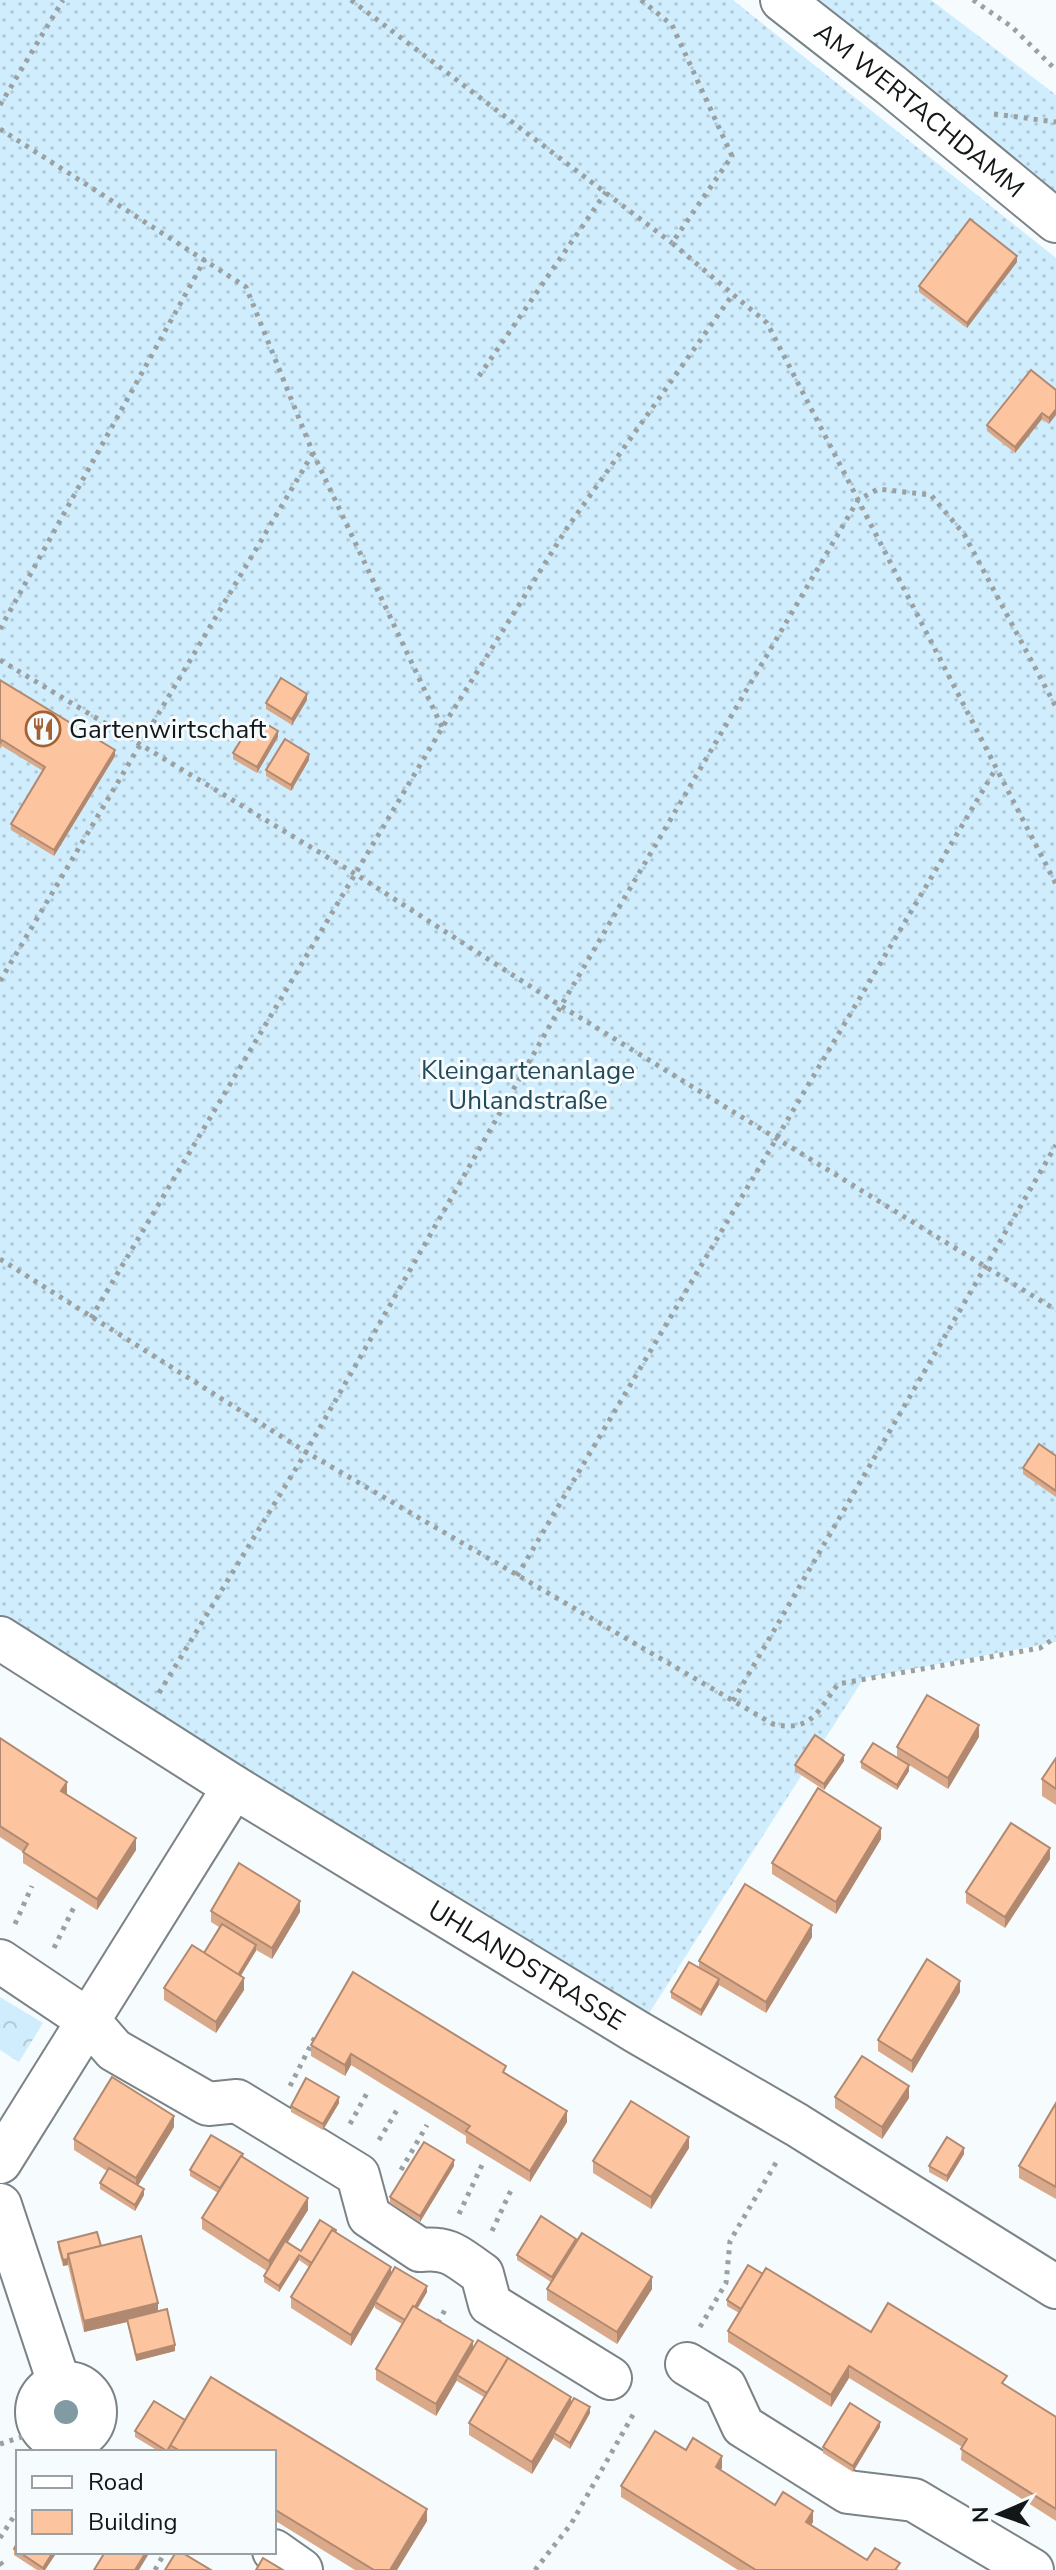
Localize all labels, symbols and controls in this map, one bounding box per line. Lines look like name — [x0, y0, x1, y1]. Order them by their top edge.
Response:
street label: AM WERTACHDAMM — [807, 15, 1032, 206]
restaurant icon: Gartenwirtschaft — [24, 710, 62, 748]
place label: Gartenwirtschaft — [69, 712, 267, 747]
park label: Kleingartenanlage Uhlandstraße — [421, 1053, 635, 1118]
street label: UHLANDSTRASSE — [422, 1892, 631, 2039]
legend — [16, 2450, 276, 2554]
text: Road — [88, 2466, 144, 2498]
north arrow — [960, 2474, 1040, 2554]
text: Building — [88, 2506, 178, 2538]
text: N — [966, 2506, 996, 2523]

